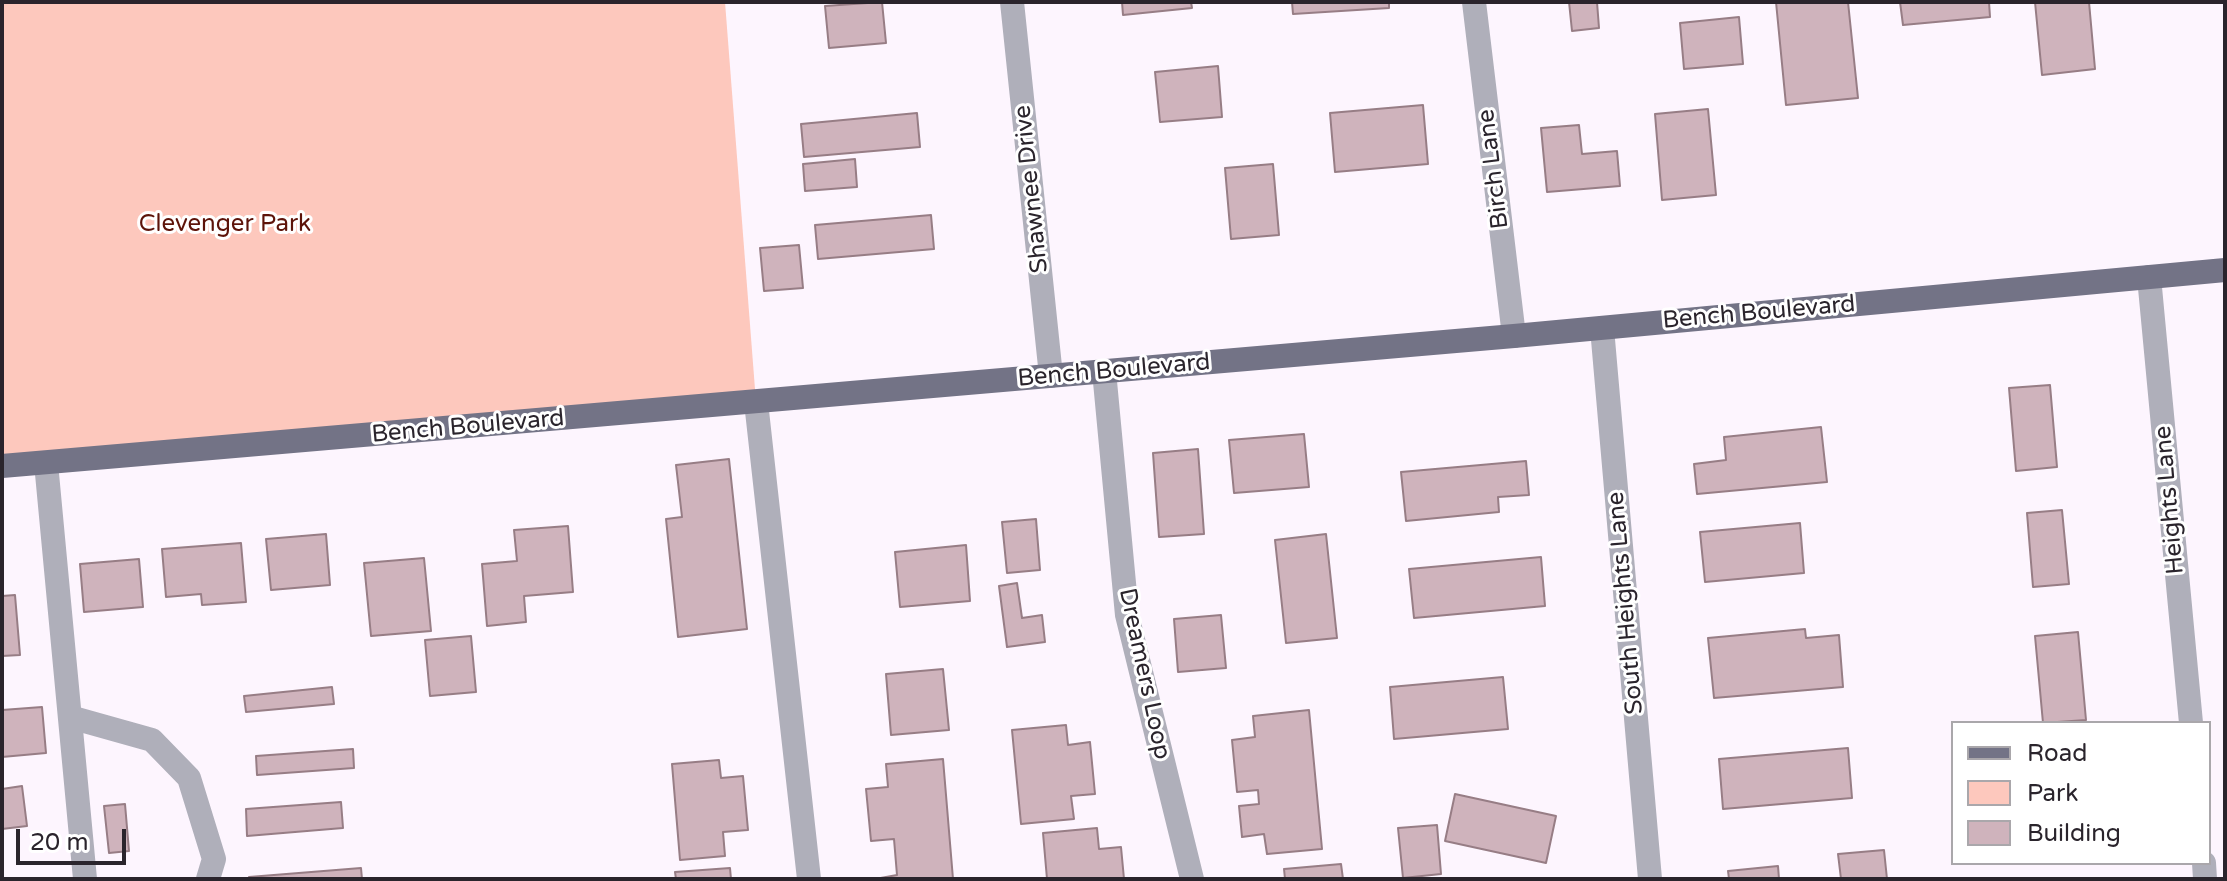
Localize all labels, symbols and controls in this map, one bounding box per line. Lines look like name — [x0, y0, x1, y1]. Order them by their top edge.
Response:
street label: Shawnee Drive — [1009, 104, 1055, 274]
street label: Birch Lane — [1472, 107, 1516, 231]
park label: Clevenger Park — [139, 211, 311, 239]
street label: Bench Boulevard — [1661, 290, 1857, 336]
street label: Bench Boulevard — [1016, 348, 1212, 394]
street label: Bench Boulevard — [370, 404, 566, 450]
street label: Heights Lane — [2149, 424, 2191, 576]
street label: South Heights Lane — [1602, 491, 1650, 715]
street label: Dreamers Loop — [1112, 586, 1176, 762]
legend — [1951, 721, 2211, 865]
text: Road — [2027, 739, 2087, 768]
text: Park — [2027, 779, 2078, 808]
scale bar — [20, 813, 130, 863]
text: Building — [2027, 819, 2121, 848]
text: 20 m — [30, 828, 88, 857]

